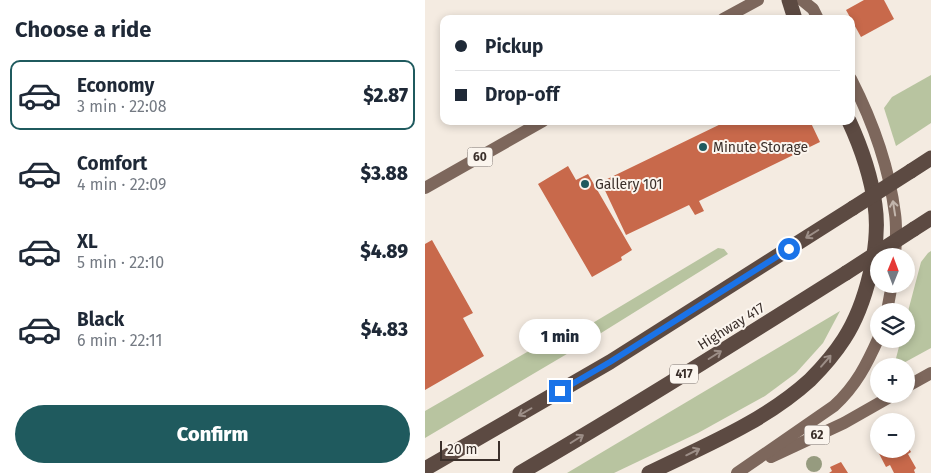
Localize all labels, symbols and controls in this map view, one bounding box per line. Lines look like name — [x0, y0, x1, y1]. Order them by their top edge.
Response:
text: Choose a ride — [15, 16, 151, 43]
text: Pickup — [485, 35, 543, 58]
icon: car — [17, 73, 62, 118]
text: Economy — [77, 74, 154, 97]
text: Drop-off — [485, 83, 559, 106]
text: $2.87 — [363, 84, 408, 107]
text: 3 min · 22:08 — [77, 97, 167, 116]
place label: Minute Storage — [713, 139, 808, 156]
marker: Minute Storage — [697, 141, 709, 153]
road number: 60 — [467, 148, 493, 166]
icon: car — [17, 151, 62, 196]
text: Comfort — [77, 152, 147, 175]
text: $3.88 — [360, 162, 408, 185]
text: 4 min · 22:09 — [77, 175, 167, 194]
place label: Gallery 101 — [595, 176, 663, 193]
marker: Gallery 101 — [579, 178, 591, 190]
one-way arrow — [888, 200, 898, 216]
icon: car — [17, 229, 62, 274]
text: XL — [77, 230, 98, 253]
one-way arrow — [806, 230, 820, 240]
route start — [778, 238, 800, 260]
text: $4.89 — [360, 240, 408, 263]
north arrow — [870, 248, 915, 292]
map controls — [870, 248, 915, 458]
text: 5 min · 22:10 — [77, 253, 164, 272]
street label: Highway 417 — [695, 299, 768, 354]
button: layers — [870, 303, 915, 348]
icon: car — [17, 307, 62, 352]
text: Black — [77, 308, 124, 331]
text: $4.83 — [361, 318, 408, 341]
callout: 1 min — [519, 318, 601, 354]
text: 1 min — [541, 327, 579, 346]
text: 6 min · 22:11 — [77, 331, 162, 350]
one-way arrow — [708, 349, 722, 359]
one-way arrow — [821, 355, 832, 368]
button: + — [870, 358, 915, 403]
road number: 417 — [670, 364, 698, 384]
route end — [549, 380, 571, 402]
button: Confirm — [15, 405, 410, 463]
one-way arrow — [518, 407, 532, 417]
button: − — [870, 413, 915, 458]
road number: 62 — [805, 426, 829, 444]
one-way arrow — [569, 434, 583, 444]
scale bar — [440, 438, 500, 461]
text: 20 m — [447, 441, 477, 458]
one-way arrow — [685, 446, 700, 456]

